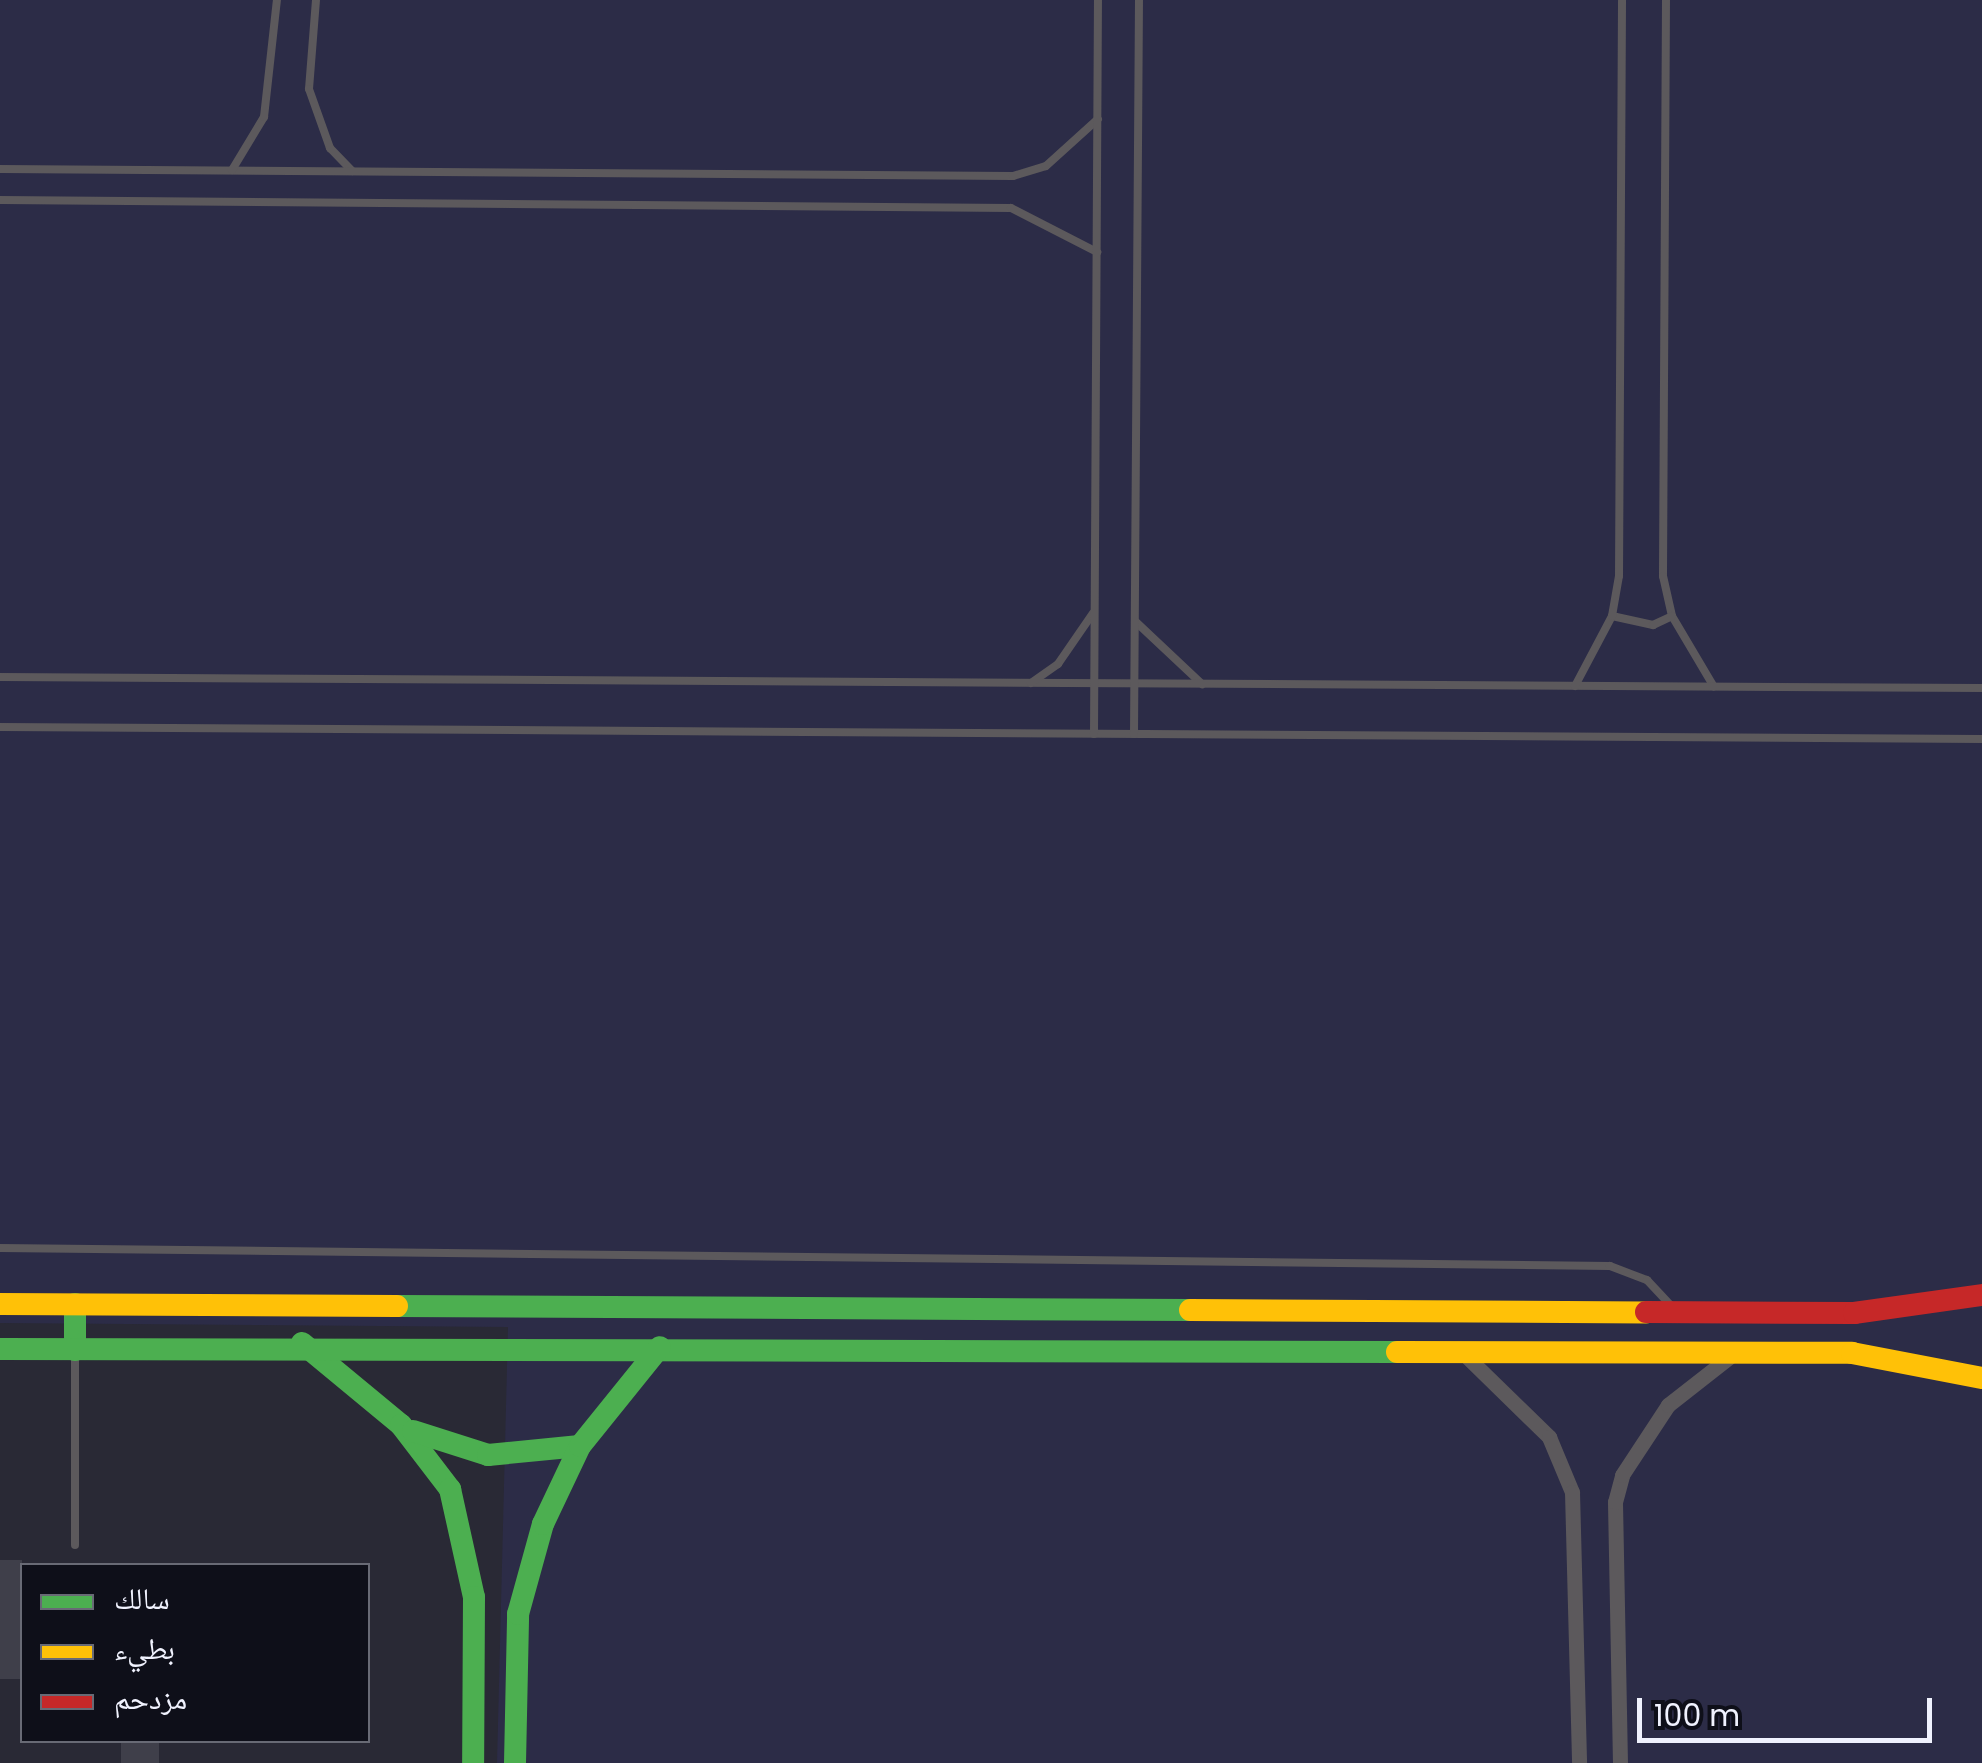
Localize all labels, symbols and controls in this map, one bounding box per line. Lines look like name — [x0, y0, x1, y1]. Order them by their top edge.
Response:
legend — [20, 1563, 370, 1743]
text: سالك — [114, 1577, 170, 1620]
text: بطيء — [114, 1627, 175, 1670]
text: مزدحم — [114, 1677, 187, 1720]
scale bar — [1642, 1678, 1937, 1740]
text: 100 m — [1654, 1694, 1740, 1737]

